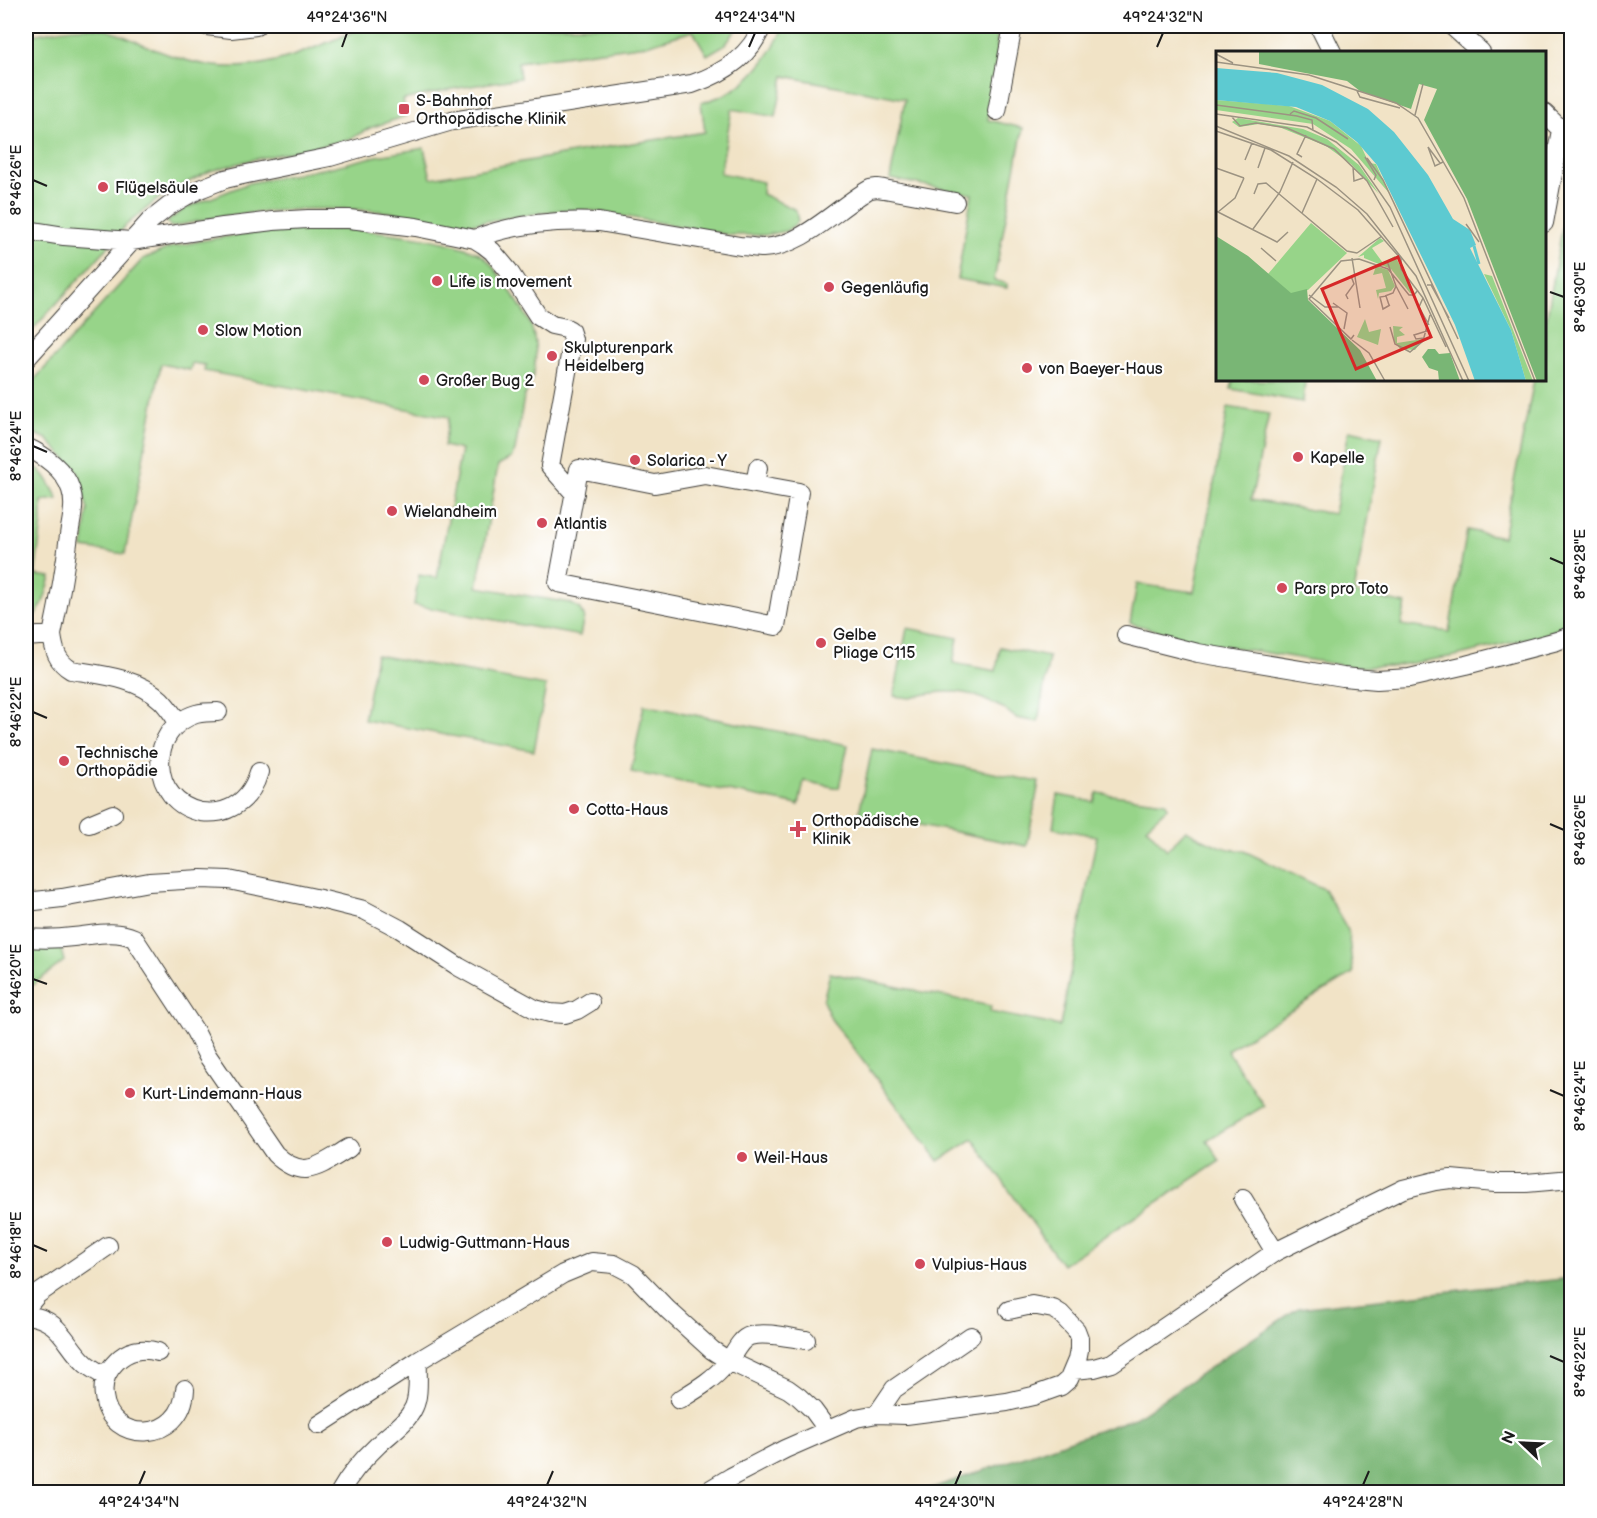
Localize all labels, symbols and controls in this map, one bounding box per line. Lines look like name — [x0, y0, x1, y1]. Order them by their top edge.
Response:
text: 49°24'36"N — [306, 8, 388, 27]
text: 49°24'34"N — [714, 8, 796, 27]
text: 49°24'32"N — [1123, 8, 1203, 27]
inset map — [1216, 51, 1546, 381]
place label: S-Bahnhof Orthopädische Klinik — [416, 92, 566, 129]
marker: S-Bahnhof Orthopädische Klinik — [397, 102, 411, 116]
text: 8°46'26"E — [7, 144, 26, 215]
place label: Flügelsäule — [115, 179, 199, 198]
marker: Flügelsäule — [96, 180, 110, 194]
text: 8°46'30"E — [1571, 261, 1590, 332]
place label: Life is movement — [449, 273, 572, 292]
marker: Life is movement — [430, 274, 444, 288]
place label: Gegenläufig — [841, 279, 929, 298]
marker: Gegenläufig — [822, 280, 836, 294]
place label: Slow Motion — [215, 322, 302, 341]
marker: Slow Motion — [196, 323, 210, 337]
place label: Skulpturenpark Heidelberg — [564, 339, 673, 376]
marker: Skulpturenpark Heidelberg — [545, 349, 559, 363]
place label: von Baeyer-Haus — [1038, 360, 1163, 379]
marker: von Baeyer-Haus — [1020, 361, 1034, 375]
place label: Großer Bug 2 — [436, 372, 534, 391]
marker: Großer Bug 2 — [417, 373, 431, 387]
text: 8°46'24"E — [7, 411, 26, 481]
place label: Kapelle — [1310, 449, 1365, 468]
marker: Kapelle — [1291, 450, 1305, 464]
place label: Solarica - Y — [647, 452, 728, 471]
marker: Solarica - Y — [628, 453, 642, 467]
place label: Wielandheim — [404, 503, 497, 522]
marker: Wielandheim — [385, 504, 399, 518]
place label: Atlantis — [554, 515, 607, 534]
marker: Atlantis — [535, 516, 549, 530]
text: 8°46'28"E — [1571, 529, 1590, 599]
place label: Pars pro Toto — [1294, 580, 1389, 599]
marker: Pars pro Toto — [1275, 581, 1289, 595]
place label: Gelbe Pliage C115 — [833, 626, 915, 663]
marker: Gelbe Pliage C115 — [814, 636, 828, 650]
text: 8°46'22"E — [7, 677, 26, 747]
place label: Technische Orthopädie — [76, 744, 159, 781]
marker: Technische Orthopädie — [57, 754, 71, 768]
text: 8°46'26"E — [1571, 794, 1590, 865]
place label: Cotta-Haus — [586, 801, 668, 820]
marker: Cotta-Haus — [567, 802, 581, 816]
place label: Orthopädische Klinik — [812, 812, 920, 849]
marker: Orthopädische Klinik — [789, 820, 807, 838]
text: 8°46'20"E — [7, 944, 26, 1014]
text: 8°46'24"E — [1571, 1061, 1590, 1131]
place label: Kurt-Lindemann-Haus — [142, 1085, 302, 1104]
marker: Kurt-Lindemann-Haus — [123, 1086, 137, 1100]
place label: Weil-Haus — [754, 1149, 828, 1168]
marker: Weil-Haus — [735, 1150, 749, 1164]
text: 8°46'18"E — [7, 1211, 26, 1279]
place label: Ludwig-Guttmann-Haus — [399, 1234, 570, 1253]
marker: Ludwig-Guttmann-Haus — [380, 1235, 394, 1249]
place label: Vulpius-Haus — [932, 1256, 1027, 1275]
marker: Vulpius-Haus — [913, 1257, 927, 1271]
text: 8°46'22"E — [1571, 1327, 1590, 1397]
north arrow — [1492, 1413, 1552, 1473]
text: N — [1498, 1428, 1521, 1447]
text: 49°24'34"N — [98, 1493, 180, 1512]
text: 49°24'32"N — [507, 1493, 587, 1512]
text: 49°24'30"N — [915, 1493, 995, 1512]
text: 49°24'28"N — [1323, 1493, 1403, 1512]

